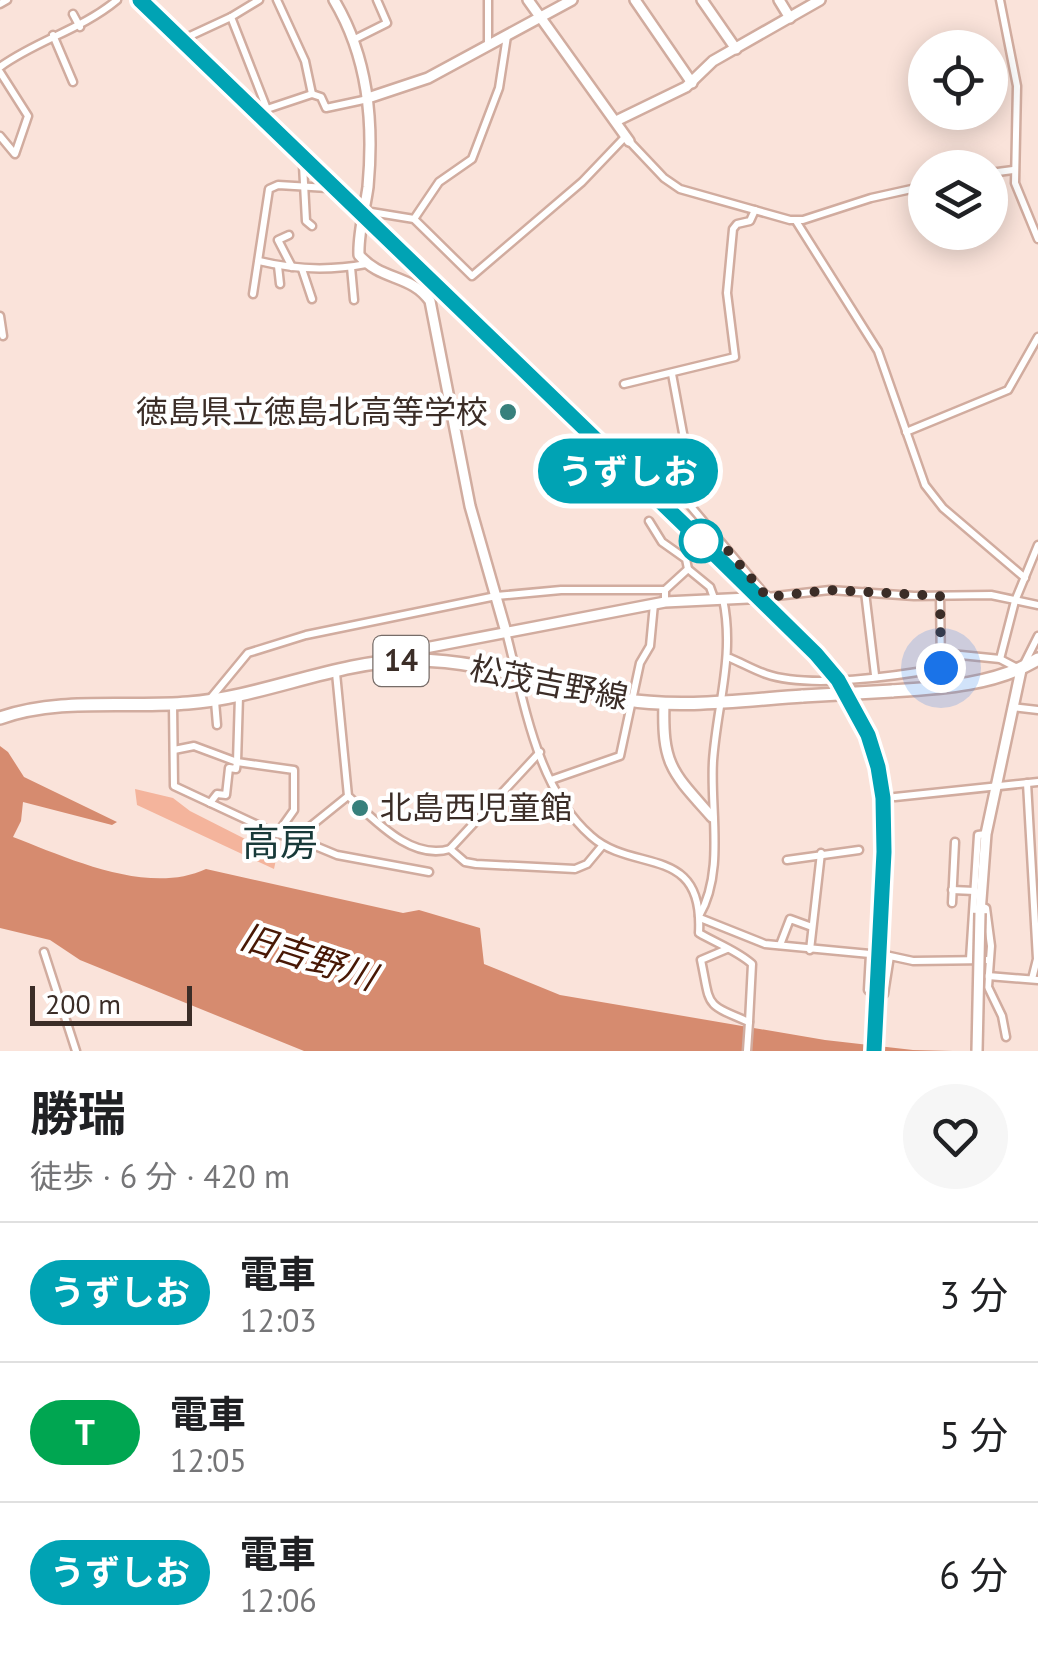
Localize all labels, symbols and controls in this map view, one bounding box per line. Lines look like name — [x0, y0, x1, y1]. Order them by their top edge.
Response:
map controls — [908, 30, 1008, 250]
button: locate — [908, 30, 1008, 130]
button: layers — [908, 150, 1008, 250]
place label: 徳島県立徳島北高等学校 — [136, 390, 488, 432]
marker: 徳島県立徳島北高等学校 — [497, 401, 519, 423]
line badge: うずしお — [558, 438, 698, 504]
text: うずしお — [558, 448, 698, 494]
unlabelled marker — [680, 520, 722, 562]
road number: 14 — [374, 636, 428, 686]
your location — [916, 643, 966, 693]
street label: 松茂吉野線 — [467, 646, 632, 718]
place label: 北島西児童館 — [380, 786, 572, 828]
marker: 北島西児童館 — [349, 797, 371, 819]
district label: 高房 — [242, 817, 318, 866]
water label: 旧吉野川 — [235, 913, 386, 1001]
scale bar — [30, 981, 192, 1026]
text: 200 m — [45, 985, 121, 1022]
text: 勝瑞 — [30, 1082, 126, 1144]
button: heart — [903, 1084, 1008, 1189]
text: 徒歩 · 6 分 · 420 m — [30, 1155, 290, 1197]
text: 電車 — [240, 1249, 316, 1298]
text: うずしお — [50, 1269, 190, 1315]
text: 3 分 — [939, 1270, 1008, 1319]
text: 12:03 — [240, 1299, 317, 1341]
text: 電車 — [170, 1389, 246, 1438]
text: T — [75, 1409, 95, 1455]
text: 5 分 — [939, 1410, 1008, 1459]
text: 12:05 — [170, 1439, 247, 1481]
text: 電車 — [240, 1529, 316, 1578]
text: うずしお — [50, 1549, 190, 1595]
text: 6 分 — [939, 1550, 1008, 1599]
text: 12:06 — [240, 1579, 317, 1621]

